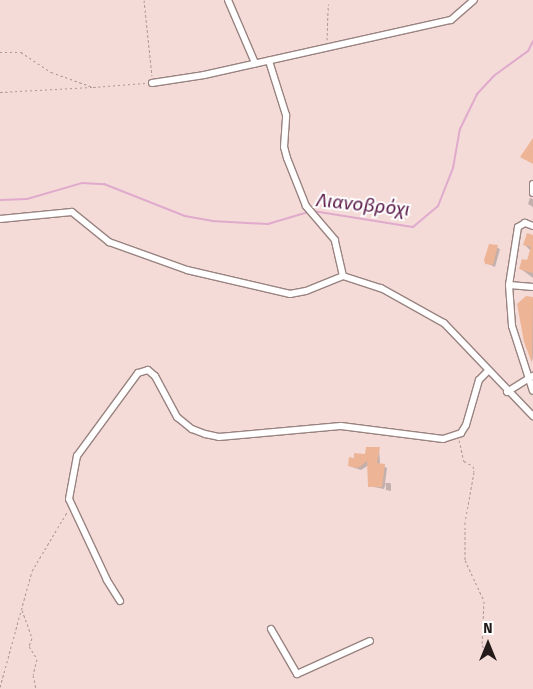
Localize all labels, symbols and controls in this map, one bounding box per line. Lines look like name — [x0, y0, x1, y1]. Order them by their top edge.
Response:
water label: Λιανοβρόχι — [315, 189, 411, 221]
north arrow — [463, 619, 513, 669]
text: N — [483, 620, 493, 637]

